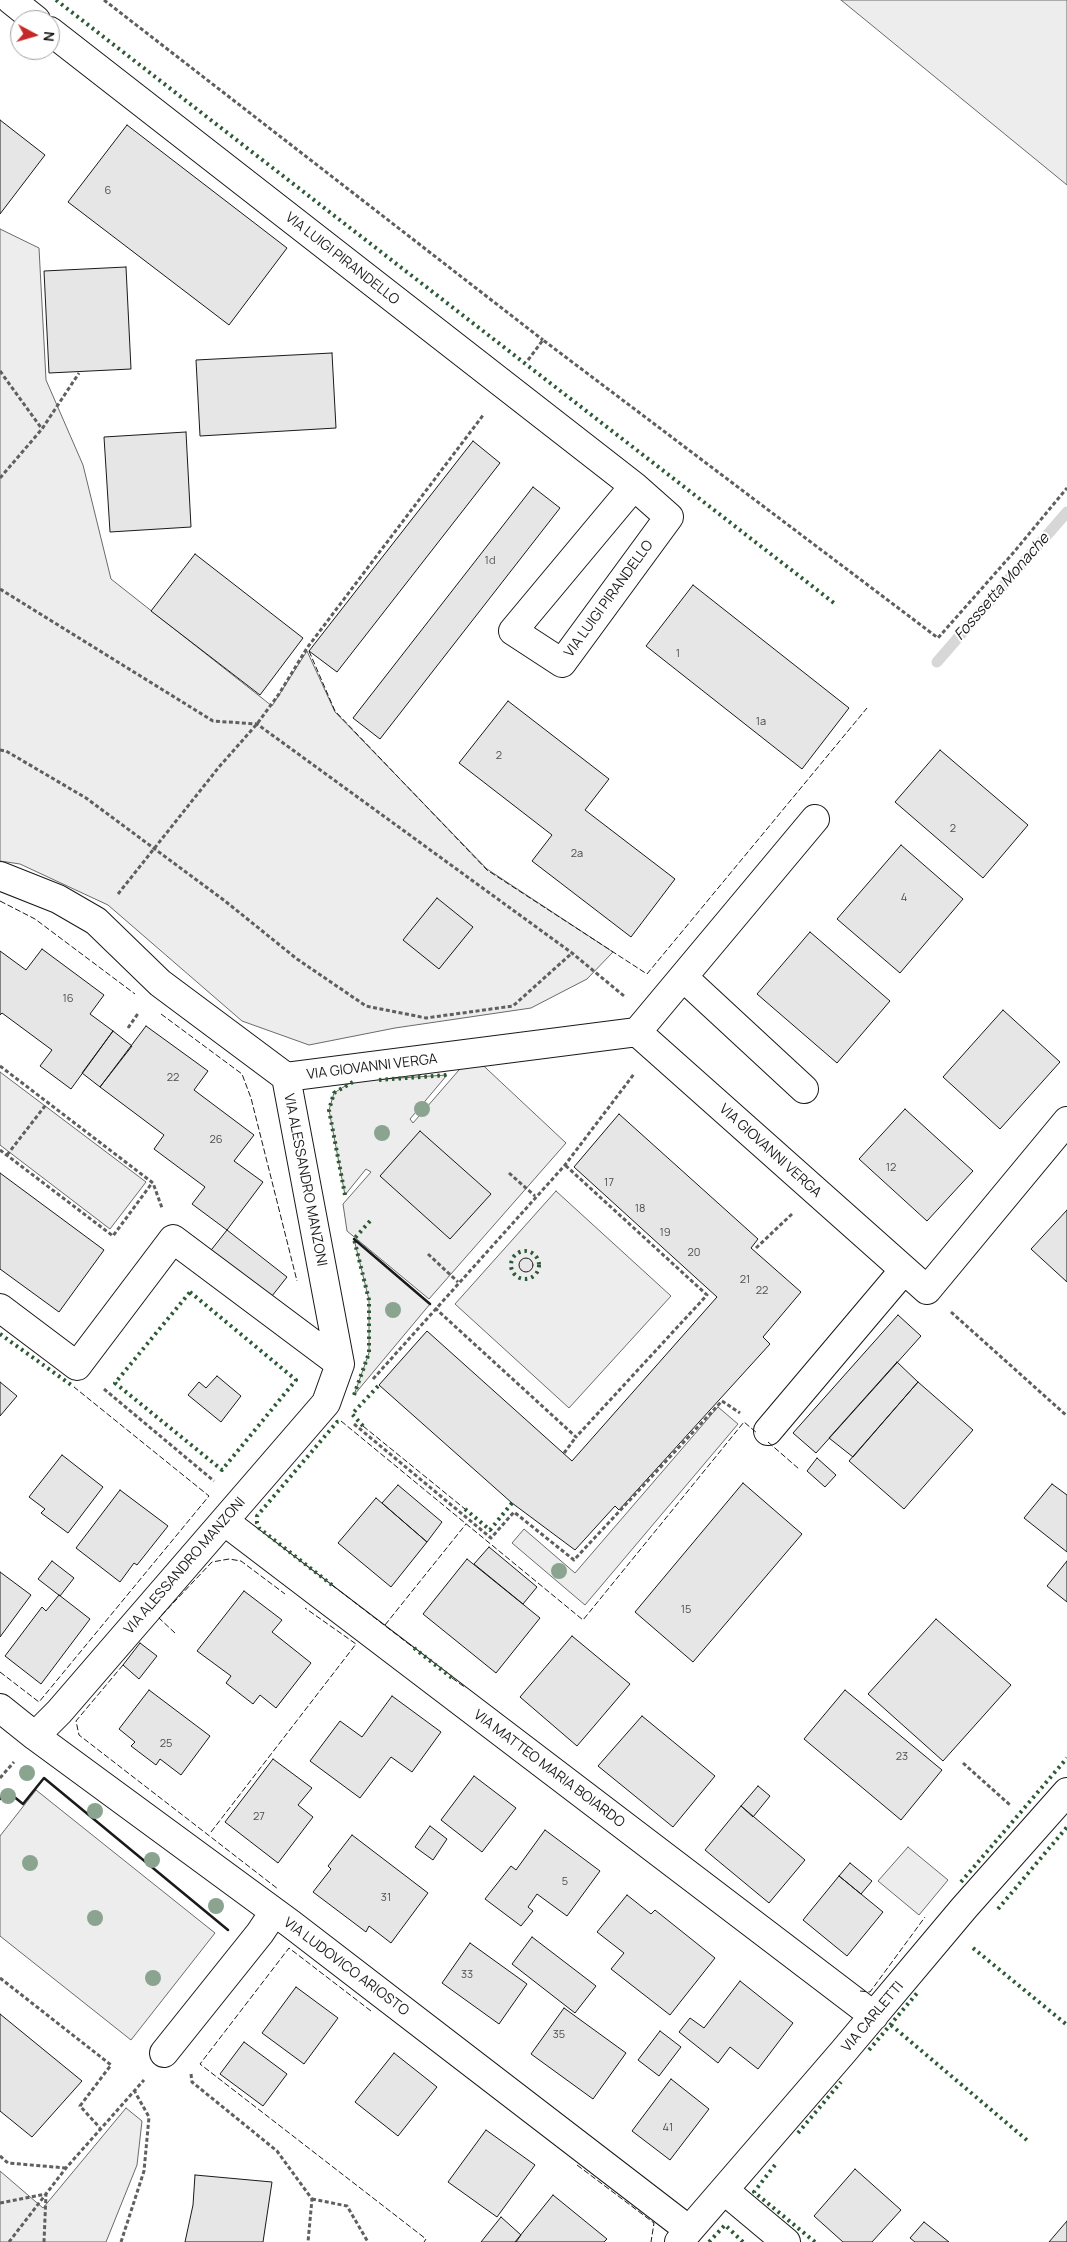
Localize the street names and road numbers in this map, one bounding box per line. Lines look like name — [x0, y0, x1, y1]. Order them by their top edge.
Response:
street label: VIA LUIGI PIRANDELLO — [282, 209, 402, 309]
street label: VIA LUIGI PIRANDELLO — [561, 537, 657, 661]
street label: VIA GIOVANNI VERGA — [306, 1051, 438, 1083]
street label: VIA ALESSANDRO MANZONI — [280, 1092, 330, 1268]
street label: VIA GIOVANNI VERGA — [716, 1101, 824, 1201]
street label: VIA ALESSANDRO MANZONI — [121, 1494, 249, 1638]
street label: VIA MATTEO MARIA BOIARDO — [470, 1707, 628, 1831]
street label: VIA LUDOVICO ARIOSTO — [280, 1914, 412, 2020]
street label: VIA CARLETTI — [839, 1978, 907, 2056]

